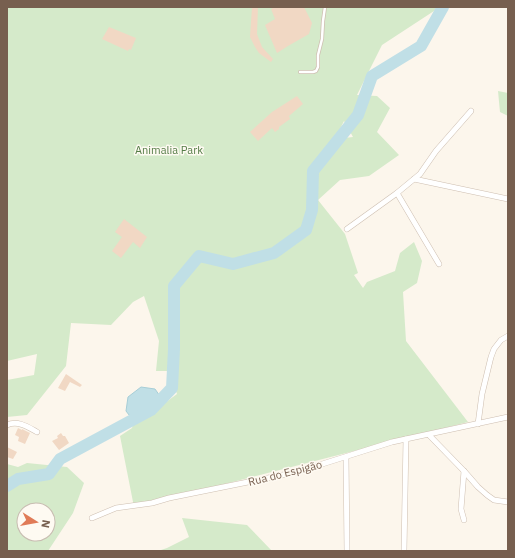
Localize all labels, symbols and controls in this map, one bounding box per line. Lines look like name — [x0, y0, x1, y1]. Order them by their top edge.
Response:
park label: Animalia Park — [135, 143, 203, 157]
street label: Rua do Espigão — [247, 457, 323, 489]
north arrow — [16, 502, 56, 542]
text: N — [38, 519, 53, 529]

